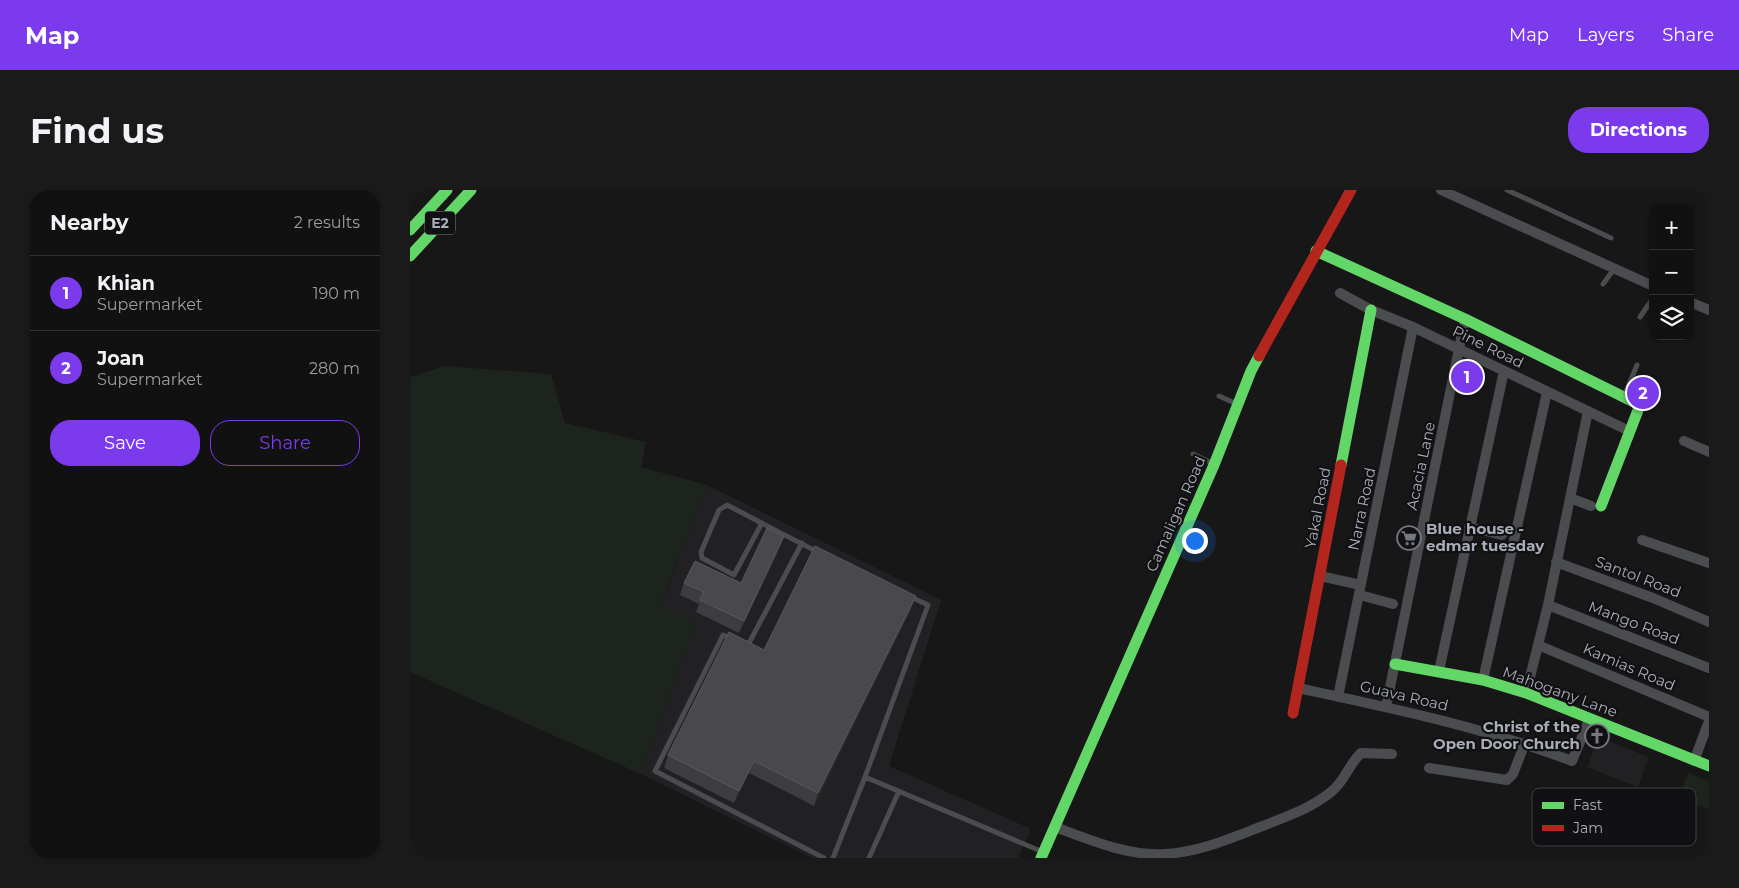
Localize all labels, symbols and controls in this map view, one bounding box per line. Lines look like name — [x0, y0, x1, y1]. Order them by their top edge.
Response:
text: Map — [25, 21, 79, 50]
text: Map — [1509, 24, 1549, 46]
text: Layers — [1577, 24, 1634, 46]
text: Share — [1662, 24, 1714, 46]
button: Directions — [1568, 107, 1709, 153]
text: Find us — [30, 109, 164, 152]
map controls — [1649, 205, 1694, 340]
button: + — [1649, 205, 1694, 250]
text: Nearby — [50, 210, 129, 235]
road number: E2 — [425, 212, 455, 234]
text: 2 results — [294, 213, 360, 232]
button: − — [1649, 250, 1694, 295]
text: Khian — [97, 272, 155, 295]
text: 1 — [63, 284, 69, 303]
text: 190 m — [313, 284, 360, 303]
text: Supermarket — [97, 295, 203, 314]
button: layers — [1649, 295, 1694, 340]
street label: Pine Road — [1449, 321, 1527, 372]
text: Joan — [97, 347, 144, 370]
pin: 1 — [1451, 358, 1483, 396]
text: 2 — [61, 359, 71, 378]
text: 280 m — [309, 359, 360, 378]
text: Supermarket — [97, 370, 203, 389]
pin: 2 — [1627, 374, 1659, 412]
button: Save — [50, 420, 200, 466]
button: Share — [210, 420, 360, 466]
street label: Acacia Lane — [1402, 420, 1439, 512]
street label: Camaligan Road — [1142, 453, 1210, 575]
street label: Yakal Road — [1300, 466, 1335, 550]
street label: Narra Road — [1343, 466, 1380, 552]
place label: Blue house - edmar tuesday — [1426, 519, 1545, 555]
supermarket icon: Blue house - edmar tuesday — [1396, 525, 1422, 551]
your location — [1182, 528, 1208, 554]
street label: Santol Road — [1592, 551, 1684, 602]
street label: Mango Road — [1586, 596, 1682, 649]
street label: Kamias Road — [1580, 639, 1678, 695]
street label: Mahogany Lane — [1500, 662, 1620, 721]
street label: Guava Road — [1358, 676, 1450, 715]
place label: Christ of the Open Door Church — [1433, 717, 1580, 753]
church icon: Christ of the Open Door Church — [1584, 723, 1610, 749]
legend — [1532, 788, 1696, 846]
text: Fast — [1573, 796, 1603, 814]
text: Jam — [1572, 819, 1603, 837]

